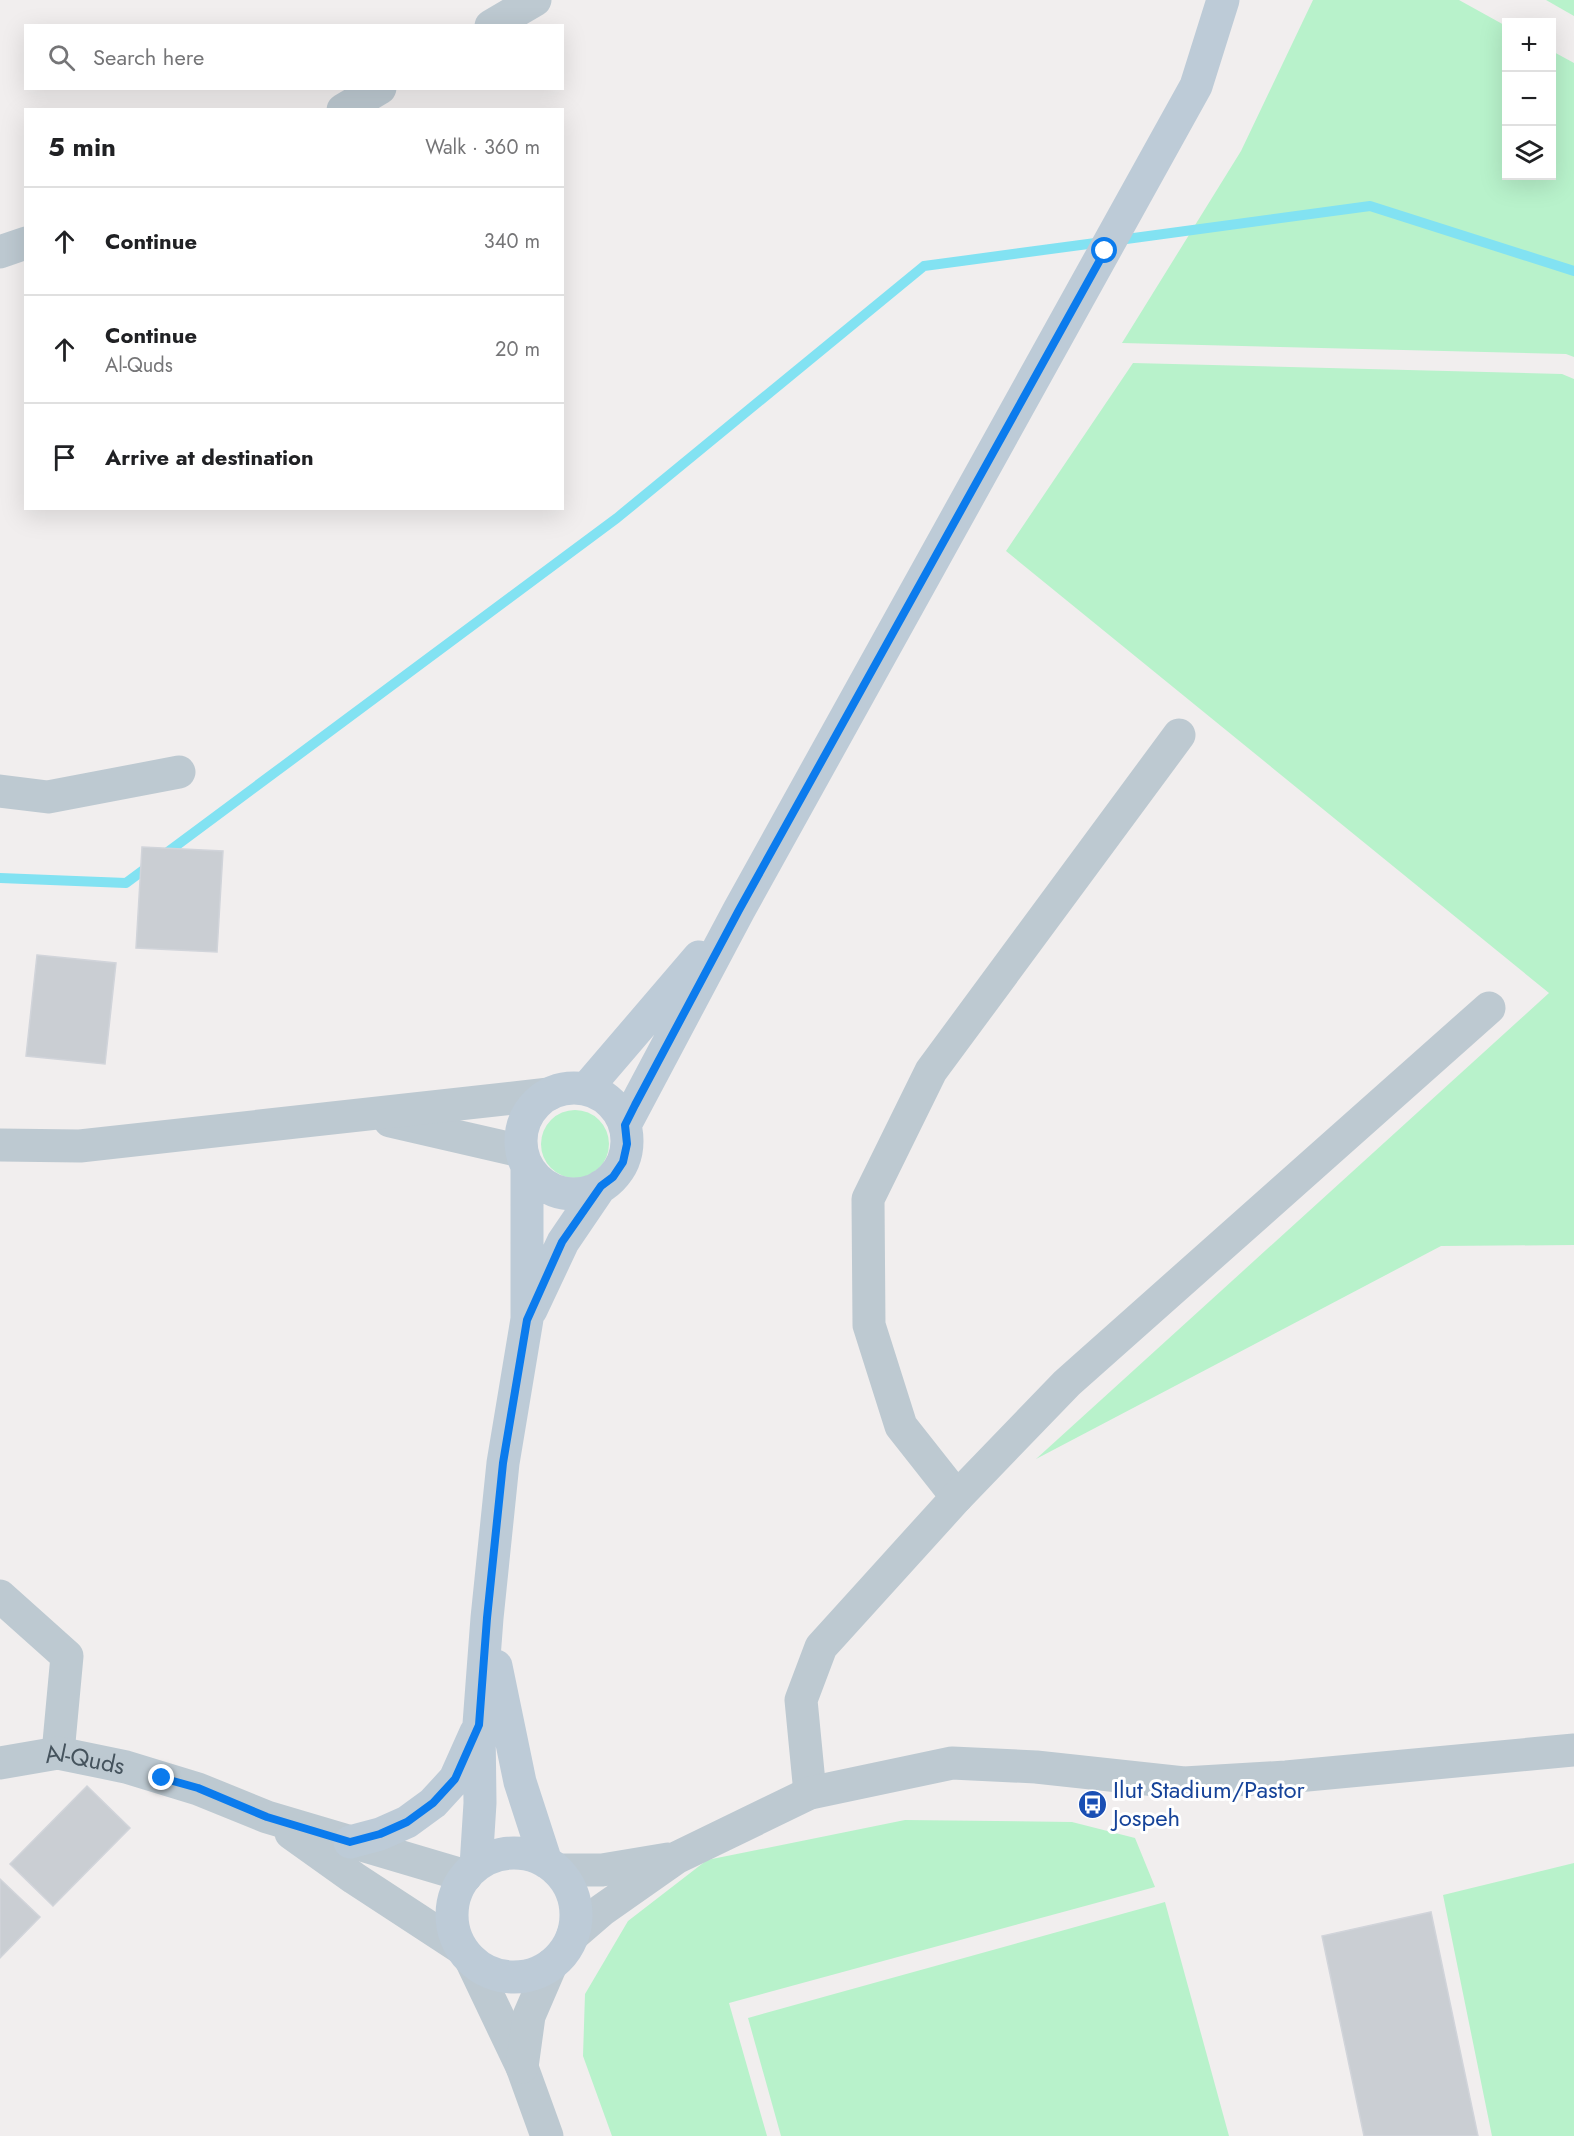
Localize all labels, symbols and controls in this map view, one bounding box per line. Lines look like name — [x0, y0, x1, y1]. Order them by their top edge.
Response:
map controls — [1502, 18, 1556, 180]
button: + — [1502, 18, 1556, 72]
search box — [24, 24, 564, 90]
icon: search — [45, 41, 78, 74]
text: Search here — [93, 41, 204, 73]
button: − — [1502, 72, 1556, 126]
button: layers — [1502, 126, 1556, 180]
text: 5 min — [48, 128, 116, 166]
text: Walk · 360 m — [425, 133, 540, 162]
icon: ahead — [48, 225, 81, 258]
text: Continue — [105, 225, 197, 257]
text: 340 m — [484, 227, 540, 256]
route start — [1091, 237, 1117, 263]
text: Continue — [105, 319, 197, 351]
icon: ahead — [48, 333, 81, 366]
text: 20 m — [495, 335, 540, 364]
text: Al-Quds — [105, 351, 173, 380]
icon: arrive — [48, 441, 81, 474]
text: Arrive at destination — [105, 441, 314, 473]
street label: Al-Quds — [42, 1735, 128, 1783]
route end — [148, 1764, 174, 1790]
place label: Ilut Stadium/Pastor Jospeh — [1110, 1772, 1306, 1835]
bus stop icon: Ilut Stadium/Pastor Jospeh — [1076, 1788, 1108, 1820]

